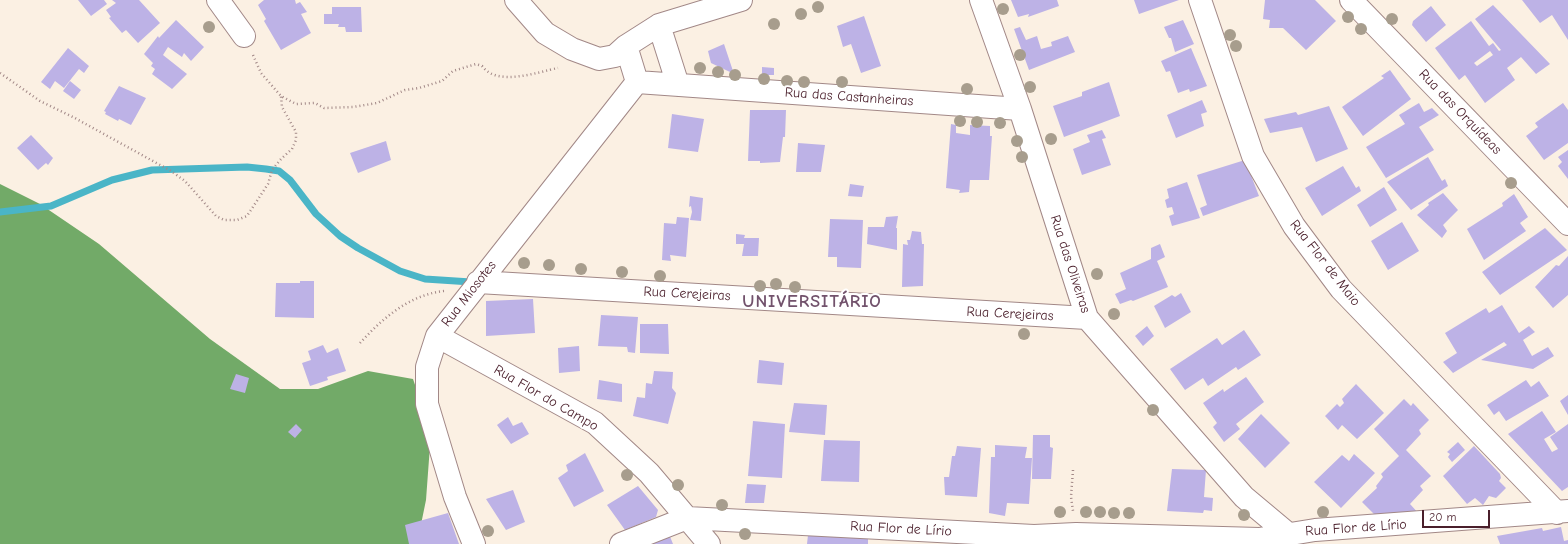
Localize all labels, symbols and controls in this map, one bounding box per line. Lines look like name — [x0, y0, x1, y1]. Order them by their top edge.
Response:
street label: Rua das Orquídeas — [1415, 66, 1505, 158]
street label: Rua das Castanheiras — [784, 84, 914, 110]
street label: Rua das Oliveiras — [1046, 213, 1094, 315]
street label: Rua Flor de Maio — [1286, 217, 1364, 309]
street label: Rua Miosotes — [438, 258, 500, 330]
street label: Rua Cerejeiras — [643, 283, 731, 305]
district label: UNIVERSITÁRIO — [742, 291, 882, 313]
street label: Rua Cerejeiras — [966, 303, 1054, 325]
street label: Rua Flor do Campo — [491, 361, 601, 435]
scale bar — [1424, 502, 1492, 528]
text: 20 m — [1429, 510, 1457, 524]
street label: Rua Flor de Lírio — [1305, 516, 1407, 540]
street label: Rua Flor de Lírio — [850, 518, 952, 540]

